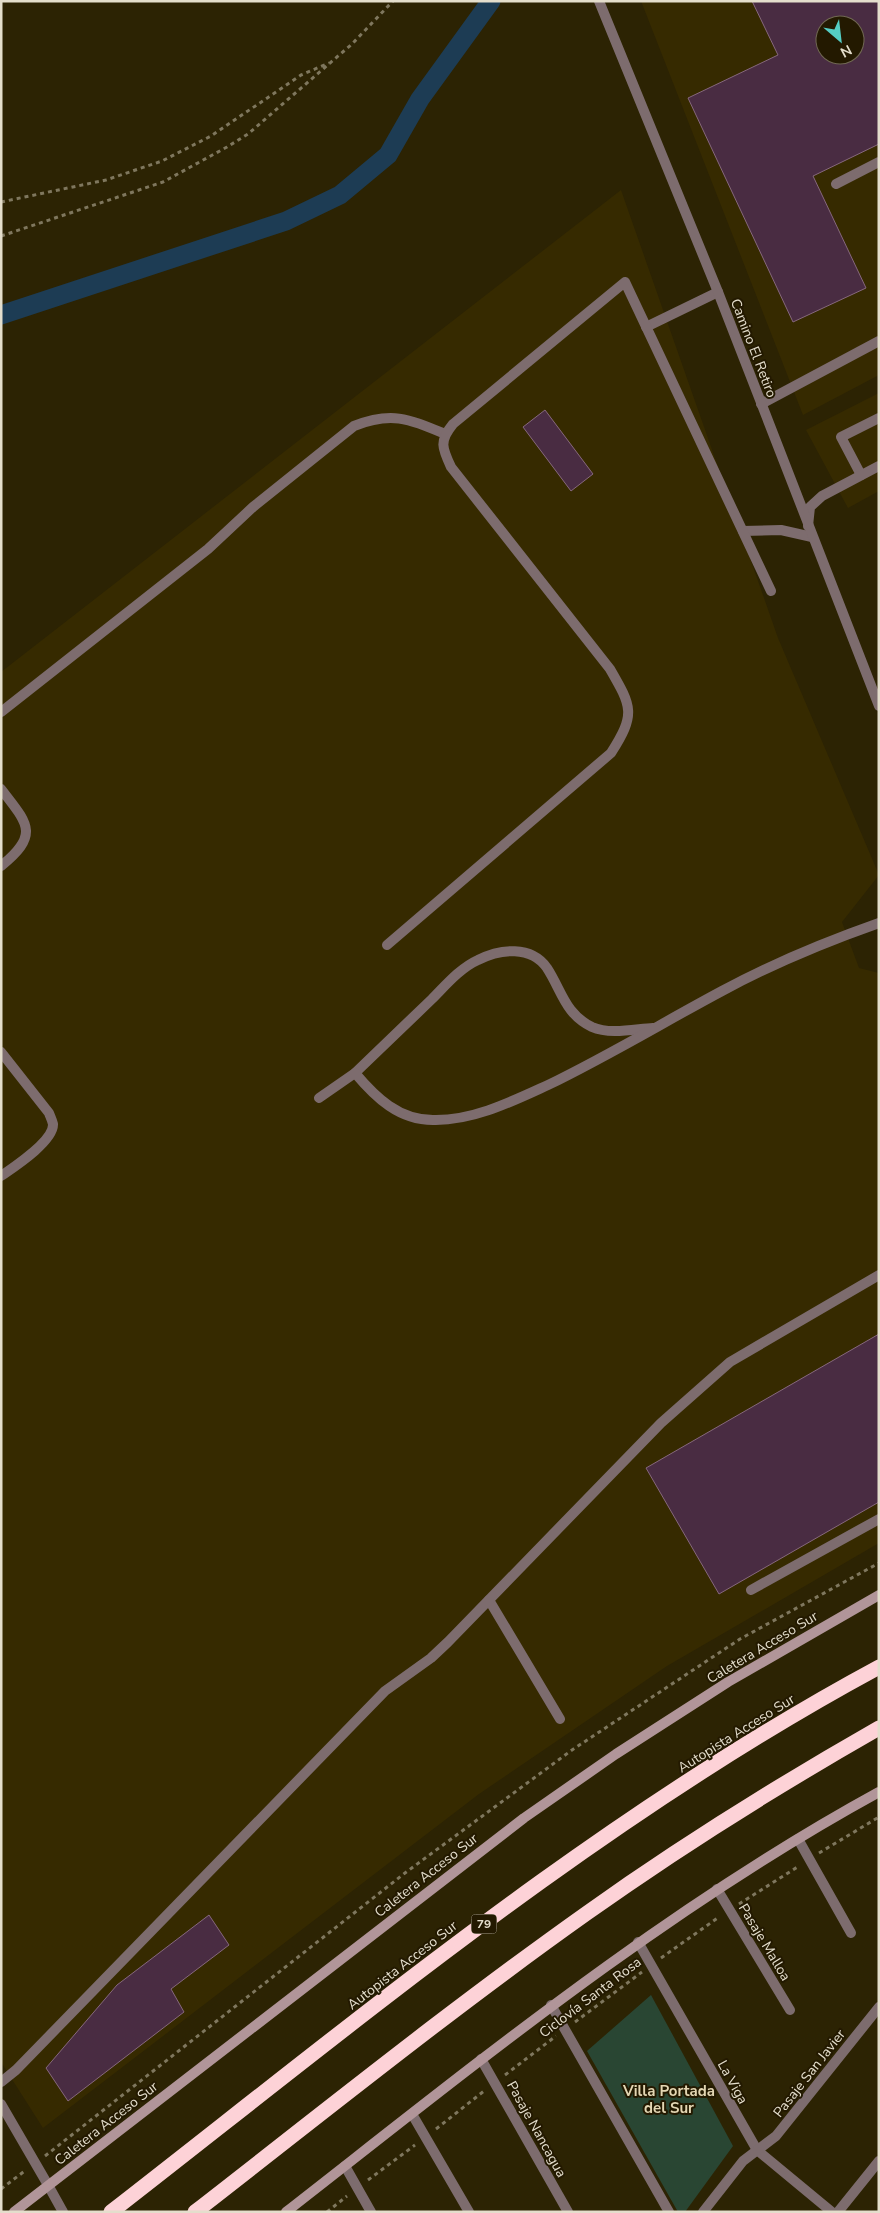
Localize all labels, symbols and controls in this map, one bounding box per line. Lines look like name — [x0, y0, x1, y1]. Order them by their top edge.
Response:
north arrow — [815, 15, 865, 65]
text: N — [837, 40, 855, 62]
street label: Camino El Retiro — [726, 296, 781, 401]
street label: Caletera Acceso Sur — [703, 1607, 821, 1688]
street label: Autopista Acceso Sur — [674, 1690, 798, 1777]
street label: Caletera Acceso Sur — [371, 1829, 482, 1922]
street label: Pasaje Malloa — [734, 1900, 795, 1985]
road number: 79 — [472, 1915, 496, 1934]
street label: Autopista Acceso Sur — [343, 1916, 461, 2014]
street label: Ciclovía Santa Rosa — [535, 1953, 645, 2042]
street label: Pasaje San Javier — [769, 2025, 850, 2121]
street label: La Viga — [713, 2057, 752, 2107]
street label: Caletera Acceso Sur — [51, 2077, 162, 2170]
street label: Pasaje Nancagua — [502, 2078, 571, 2181]
district label: Villa Portada del Sur — [622, 2081, 715, 2118]

